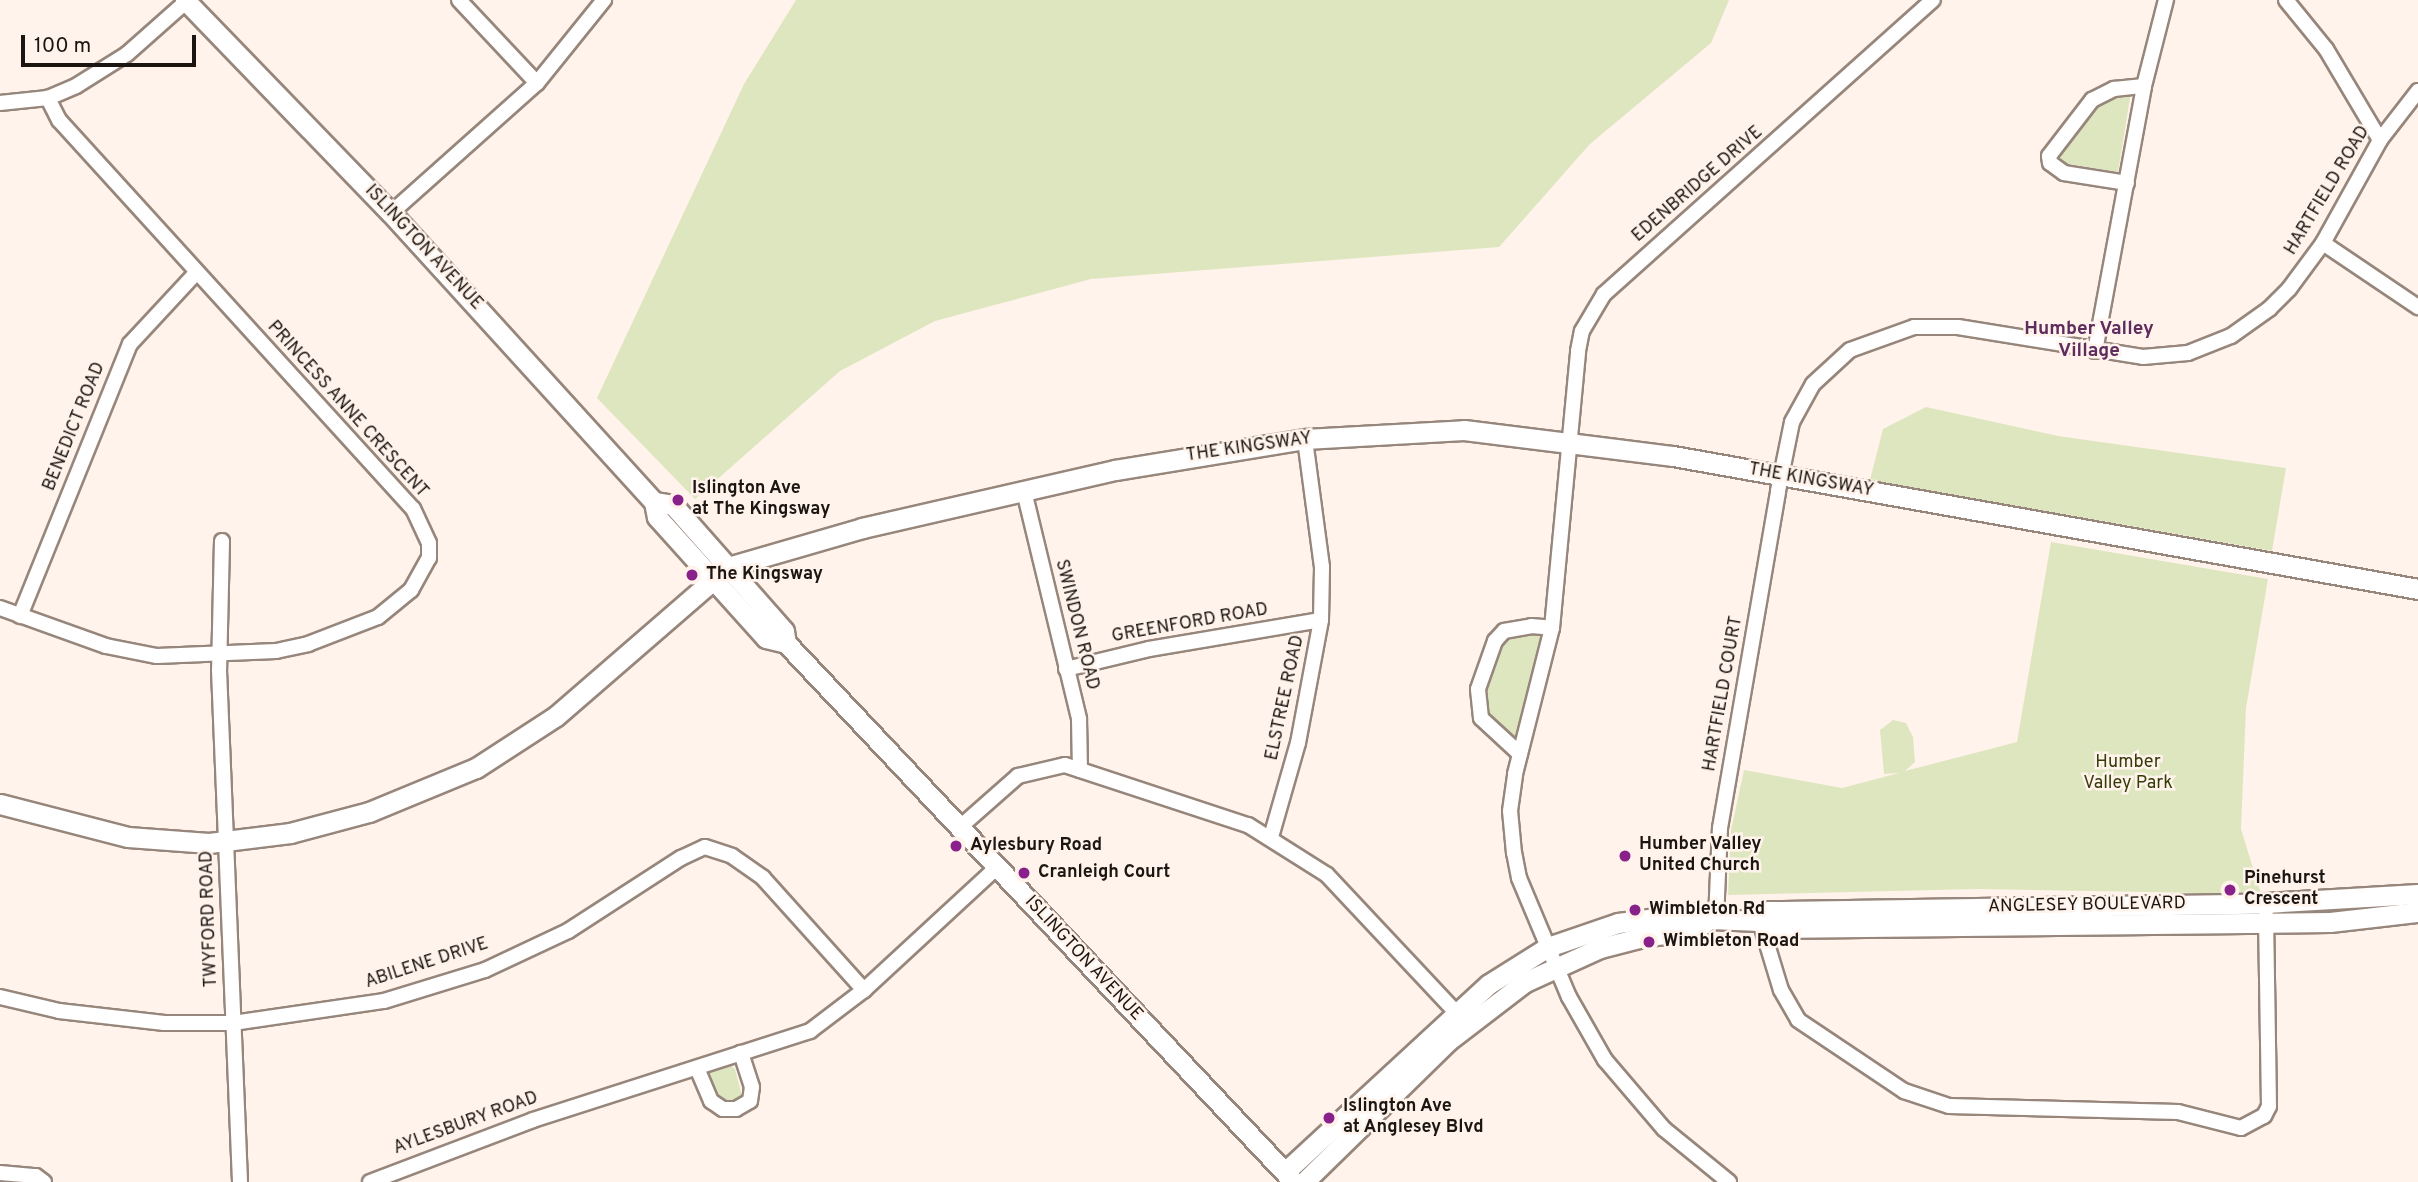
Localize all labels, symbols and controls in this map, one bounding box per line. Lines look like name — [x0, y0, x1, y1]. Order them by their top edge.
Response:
scale bar — [24, 21, 200, 65]
text: 100 m — [34, 33, 91, 60]
street label: EDENBRIDGE DRIVE — [1628, 122, 1768, 248]
street label: HARTFIELD ROAD — [2281, 122, 2375, 260]
street label: ISLINGTON AVENUE — [359, 181, 487, 315]
street label: PRINCESS ANNE CRESCENT — [262, 317, 432, 503]
district label: Humber Valley Village — [2024, 319, 2154, 363]
street label: BENEDICT ROAD — [39, 359, 111, 495]
street label: THE KINGSWAY — [1185, 428, 1313, 468]
street label: THE KINGSWAY — [1747, 459, 1875, 503]
place label: Islington Ave at The Kingsway — [692, 479, 830, 522]
marker: Islington Ave at The Kingsway — [670, 492, 686, 508]
street label: SWINDON ROAD — [1049, 557, 1103, 693]
place label: The Kingsway — [706, 564, 823, 586]
marker: The Kingsway — [684, 567, 700, 583]
street label: GREENFORD ROAD — [1110, 600, 1270, 648]
street label: HARTFIELD COURT — [1700, 615, 1748, 773]
street label: ELSTREE ROAD — [1262, 633, 1310, 763]
park label: Humber Valley Park — [2083, 753, 2173, 796]
place label: Aylesbury Road — [970, 835, 1102, 857]
place label: Humber Valley United Church — [1639, 835, 1762, 878]
marker: Aylesbury Road — [948, 838, 964, 854]
marker: Humber Valley United Church — [1617, 848, 1633, 864]
street label: TWYFORD ROAD — [197, 850, 223, 988]
place label: Cranleigh Court — [1038, 862, 1170, 884]
marker: Cranleigh Court — [1016, 865, 1032, 881]
place label: Pinehurst Crescent — [2244, 869, 2326, 912]
marker: Pinehurst Crescent — [2222, 882, 2238, 898]
street label: ISLINGTON AVENUE — [1019, 892, 1147, 1026]
street label: ANGLESEY BOULEVARD — [1987, 893, 2187, 919]
place label: Wimbleton Rd — [1649, 899, 1765, 921]
marker: Wimbleton Rd — [1627, 902, 1643, 918]
place label: Wimbleton Road — [1663, 931, 1799, 953]
street label: ABILENE DRIVE — [363, 934, 491, 994]
marker: Wimbleton Road — [1641, 934, 1657, 950]
street label: AYLESBURY ROAD — [390, 1088, 542, 1160]
place label: Islington Ave at Anglesey Blvd — [1343, 1097, 1484, 1140]
marker: Islington Ave at Anglesey Blvd — [1321, 1110, 1337, 1126]

